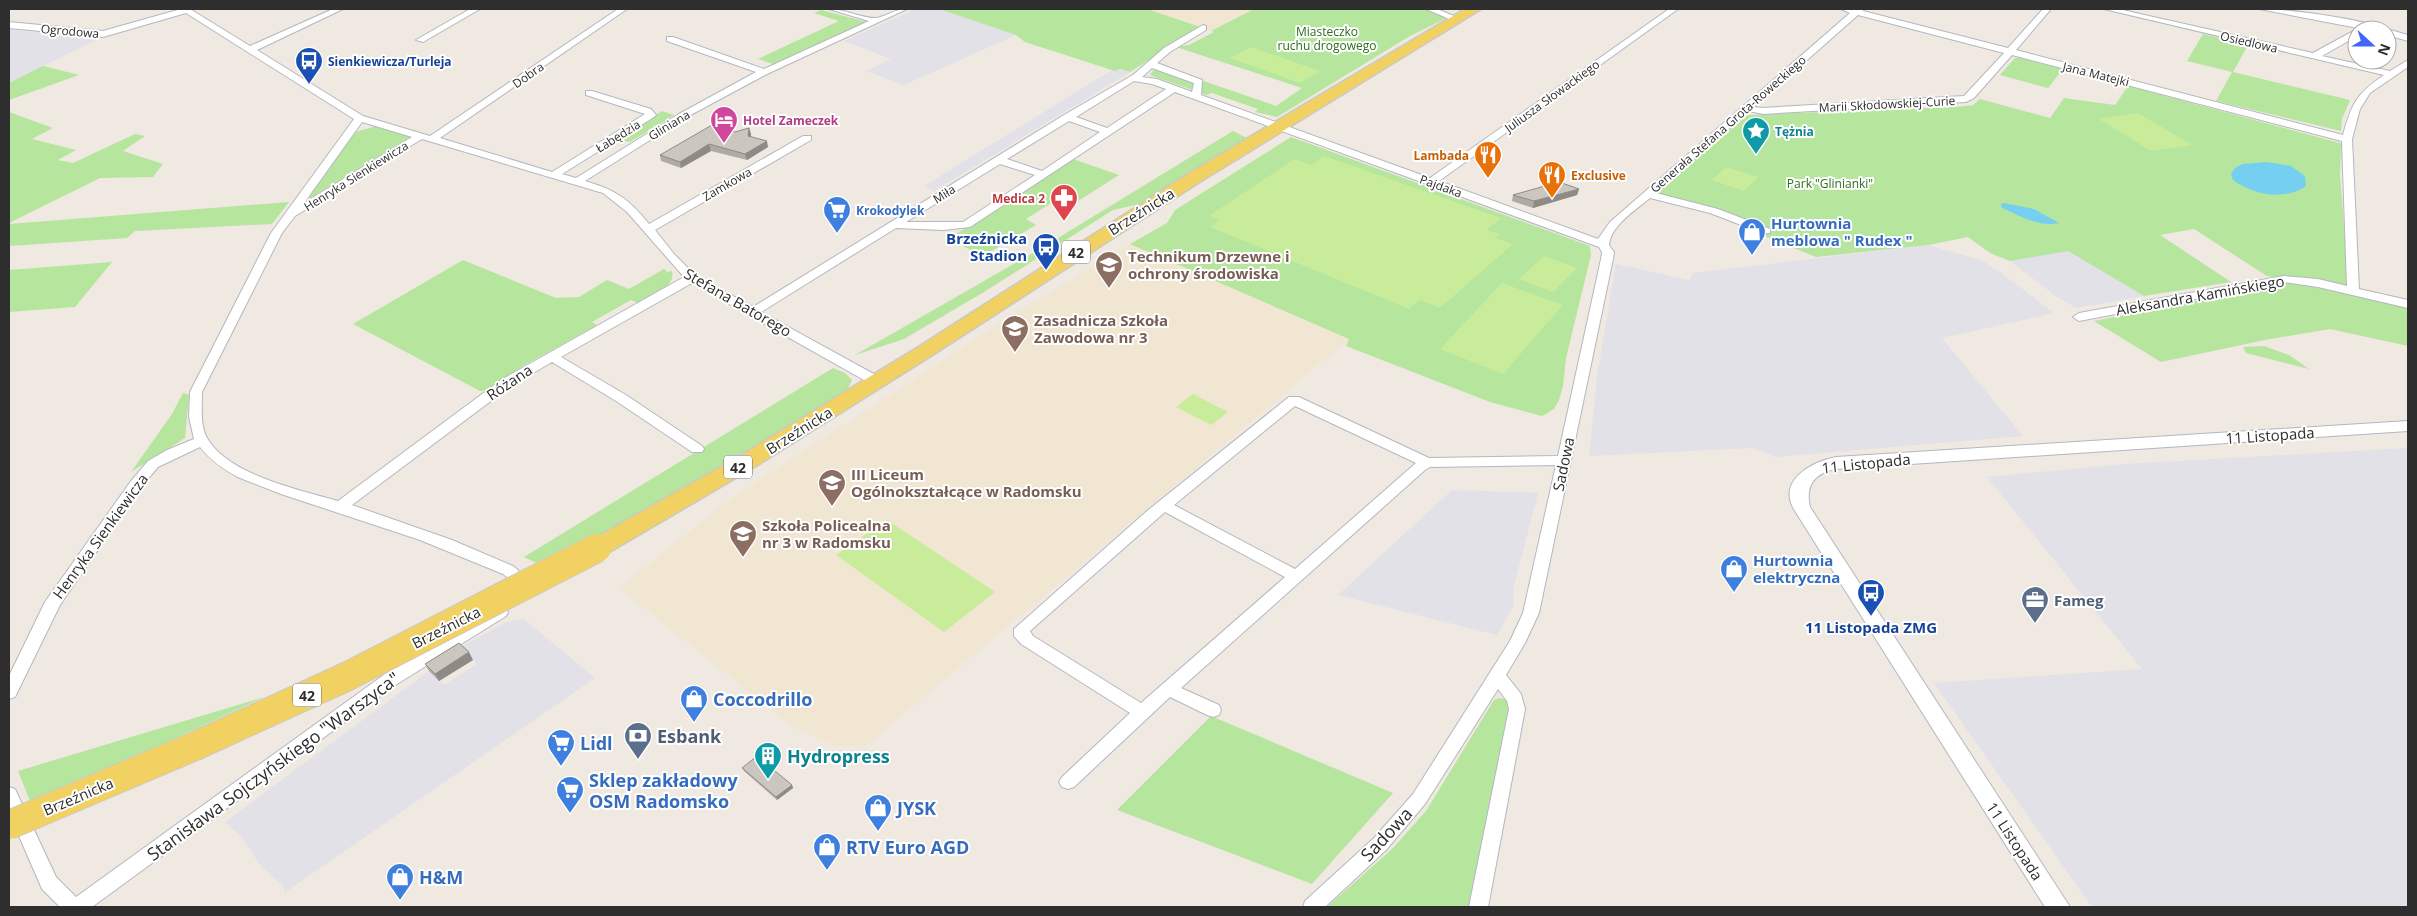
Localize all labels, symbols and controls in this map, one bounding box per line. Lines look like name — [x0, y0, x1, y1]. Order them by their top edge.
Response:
street label: Ogrodowa — [40, 20, 100, 42]
north arrow — [2347, 20, 2397, 70]
park label: Miasteczko ruchu drogowego — [1278, 23, 1376, 54]
street label: Osiedlowa — [2219, 27, 2279, 57]
text: N — [2374, 41, 2396, 59]
bus stop icon: Sienkiewicza/Turleja — [294, 46, 324, 85]
street label: Generała Stefana Grota-Roweckiego — [1646, 52, 1810, 196]
place label: Sienkiewicza/Turleja — [328, 53, 452, 70]
street label: Juliusza Słowackiego — [1500, 56, 1603, 137]
street label: Jana Matejki — [2060, 57, 2131, 90]
street label: Dobra — [509, 58, 547, 92]
street label: Marii Skłodowskiej-Curie — [1818, 92, 1956, 116]
hotel icon: Hotel Zameczek — [709, 105, 739, 144]
street label: Gliniana — [645, 106, 693, 144]
place label: Hotel Zameczek — [743, 112, 839, 129]
street label: Łabędzia — [592, 116, 644, 156]
place icon: Tężnia — [1741, 116, 1771, 155]
place label: Tężnia — [1775, 123, 1814, 140]
street label: Henryka Sienkiewicza — [301, 137, 411, 215]
restaurant icon: Lambada — [1473, 140, 1503, 179]
place label: Lambada — [1414, 147, 1469, 164]
restaurant icon: Exclusive — [1537, 160, 1567, 199]
street label: Zamkowa — [699, 163, 755, 205]
place label: Exclusive — [1571, 167, 1626, 184]
street label: Pajdaka — [1417, 171, 1465, 201]
park label: Park "Glinianki" — [1787, 175, 1873, 192]
street label: Miła — [930, 181, 958, 207]
pharmacy icon: Medica 2 — [1049, 183, 1079, 222]
street label: Brzeźnicka — [1104, 183, 1178, 239]
place label: Medica 2 — [992, 190, 1045, 207]
supermarket icon: Krokodylek — [822, 195, 852, 234]
place label: Krokodylek — [856, 202, 925, 219]
place label: Hurtownia meblowa " Rudex " — [1771, 213, 1913, 250]
shop icon: Hurtownia meblowa " Rudex " — [1737, 217, 1767, 256]
place label: Brzeźnicka Stadion — [946, 228, 1027, 265]
bus stop icon: Brzeźnicka Stadion — [1031, 232, 1061, 271]
road number: 42 — [1062, 240, 1090, 264]
place label: Technikum Drzewne i ochrony środowiska — [1128, 246, 1289, 283]
school or university icon: Technikum Drzewne i ochrony środowiska — [1094, 250, 1124, 289]
street label: Stefana Batorego — [681, 263, 795, 341]
street label: Aleksandra Kamińskiego — [2114, 270, 2286, 320]
place label: Zasadnicza Szkoła Zawodowa nr 3 — [1034, 310, 1168, 347]
school or university icon: Zasadnicza Szkoła Zawodowa nr 3 — [1000, 314, 1030, 353]
street label: Różana — [482, 359, 536, 405]
street label: Brzeźnicka — [762, 402, 836, 458]
street label: 11 Listopada — [2225, 422, 2315, 448]
street label: Sadowa — [1548, 435, 1578, 493]
street label: 11 Listopada — [1821, 448, 1911, 478]
road number: 42 — [724, 456, 752, 478]
place label: III Liceum Ogólnokształcące w Radomsku — [851, 464, 1082, 501]
school or university icon: III Liceum Ogólnokształcące w Radomsku — [817, 468, 847, 507]
street label: Henryka Sienkiewicza — [48, 469, 152, 603]
place label: Szkoła Policealna nr 3 w Radomsku — [762, 515, 891, 552]
school or university icon: Szkoła Policealna nr 3 w Radomsku — [728, 519, 758, 558]
place label: Hurtownia elektryczna — [1753, 550, 1840, 587]
shop icon: Hurtownia elektryczna — [1719, 554, 1749, 593]
bus stop icon: 11 Listopada ZMG — [1856, 578, 1886, 617]
office icon: Fameg — [2020, 585, 2050, 624]
place label: Fameg — [2054, 590, 2104, 610]
street label: Brzeźnicka — [408, 601, 484, 653]
place label: 11 Listopada ZMG — [1805, 617, 1937, 637]
street label: Stanisława Sojczyńskiego "Warszyca" — [142, 666, 404, 866]
road number: 42 — [293, 684, 321, 706]
shop icon: Coccodrillo — [679, 684, 709, 723]
place label: Coccodrillo — [713, 687, 812, 711]
bank icon: Esbank — [623, 721, 653, 760]
place label: Esbank — [657, 724, 722, 748]
supermarket icon: Lidl — [546, 728, 576, 767]
place label: Lidl — [580, 731, 613, 755]
building icon: Hydropress — [753, 741, 783, 780]
place label: Hydropress — [787, 744, 890, 768]
place label: Sklep zakładowy OSM Radomsko — [589, 768, 738, 813]
street label: Brzeźnicka — [40, 772, 116, 820]
supermarket icon: Sklep zakładowy OSM Radomsko — [555, 775, 585, 814]
shop icon: JYSK — [863, 793, 893, 832]
place label: JYSK — [895, 796, 936, 820]
street label: 11 Listopada — [1982, 798, 2048, 884]
street label: Sadowa — [1355, 802, 1417, 866]
shop icon: RTV Euro AGD — [812, 832, 842, 871]
place label: RTV Euro AGD — [846, 835, 969, 859]
shop icon: H&M — [385, 862, 415, 901]
place label: H&M — [419, 865, 463, 889]

